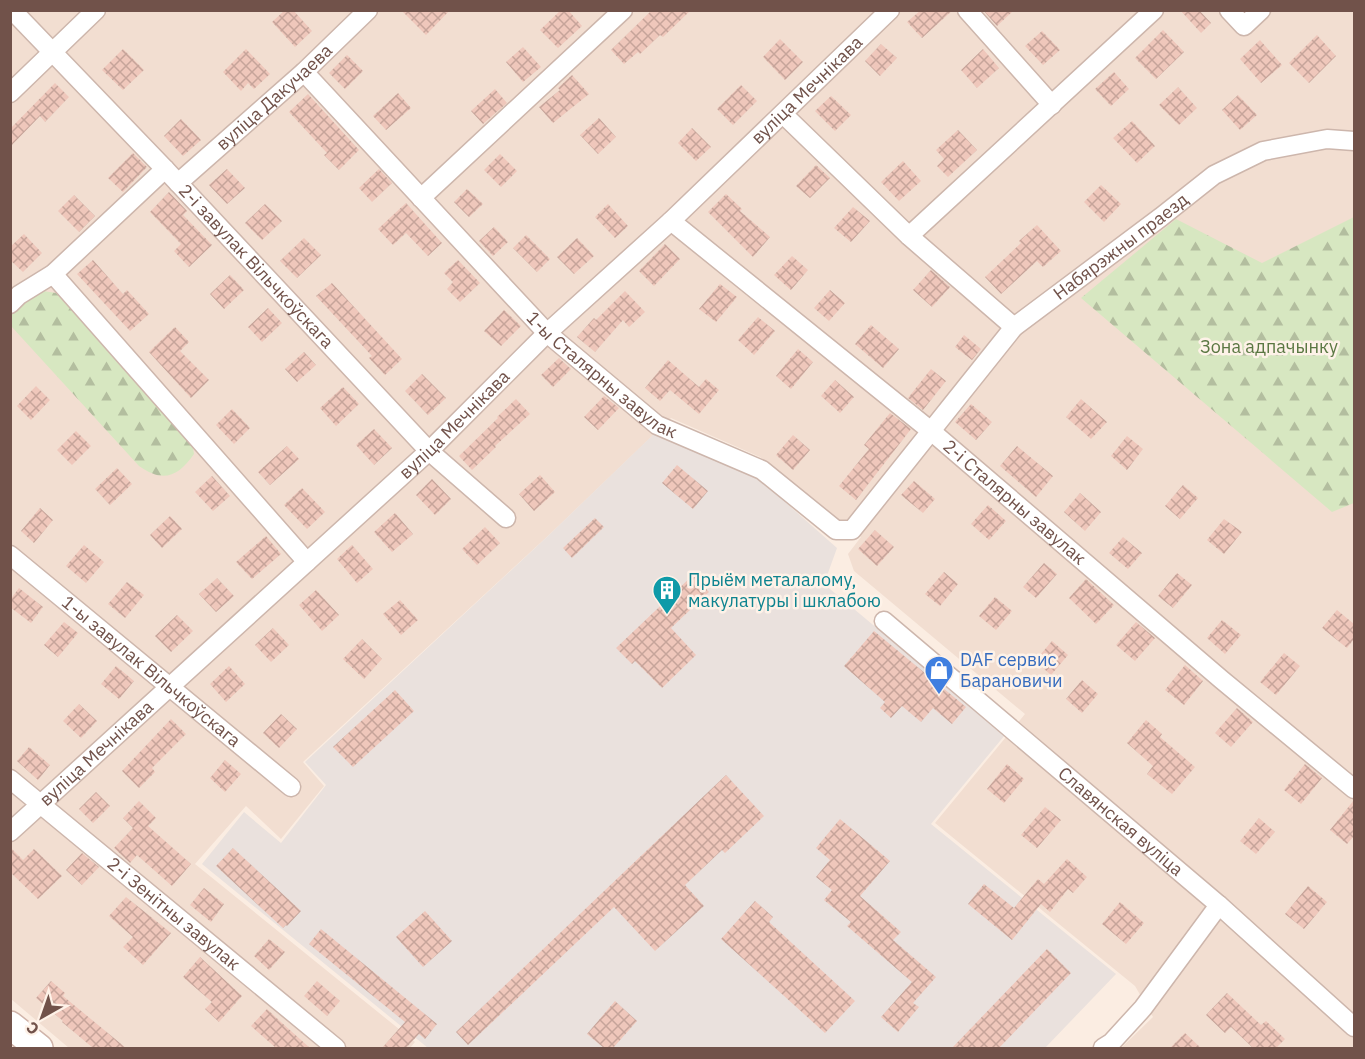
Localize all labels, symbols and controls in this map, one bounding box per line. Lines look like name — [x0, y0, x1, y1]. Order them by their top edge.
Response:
street label: вуліца Мечнікава — [746, 30, 867, 149]
street label: вуліца Дакучаева — [211, 39, 337, 155]
street label: 2-і завулак Вільчкоўскага — [174, 179, 339, 353]
street label: Набярэжны праезд — [1048, 188, 1193, 305]
street label: 1-ы Сталярны завулак — [522, 306, 681, 443]
park label: Зона адпачынку — [1200, 335, 1338, 358]
street label: вуліца Мечнікава — [394, 365, 515, 484]
street label: 2-і Сталярны завулак — [938, 434, 1091, 570]
place label: Прыём металалому, макулатуры і шклабою — [688, 568, 881, 612]
building icon: Прыём металалому, макулатуры і шклабою — [651, 574, 683, 616]
street label: 1-ы завулак Вільчкоўскага — [57, 590, 246, 752]
place label: DAF сервис Барановичи — [960, 648, 1063, 692]
shop icon: DAF сервис Барановичи — [923, 654, 955, 696]
street label: вуліца Мечнікава — [34, 695, 158, 811]
street label: Славянская вуліца — [1053, 761, 1188, 881]
street label: 2-і Зенітны завулак — [103, 852, 245, 975]
north arrow — [12, 987, 72, 1047]
text: С — [22, 1017, 43, 1040]

